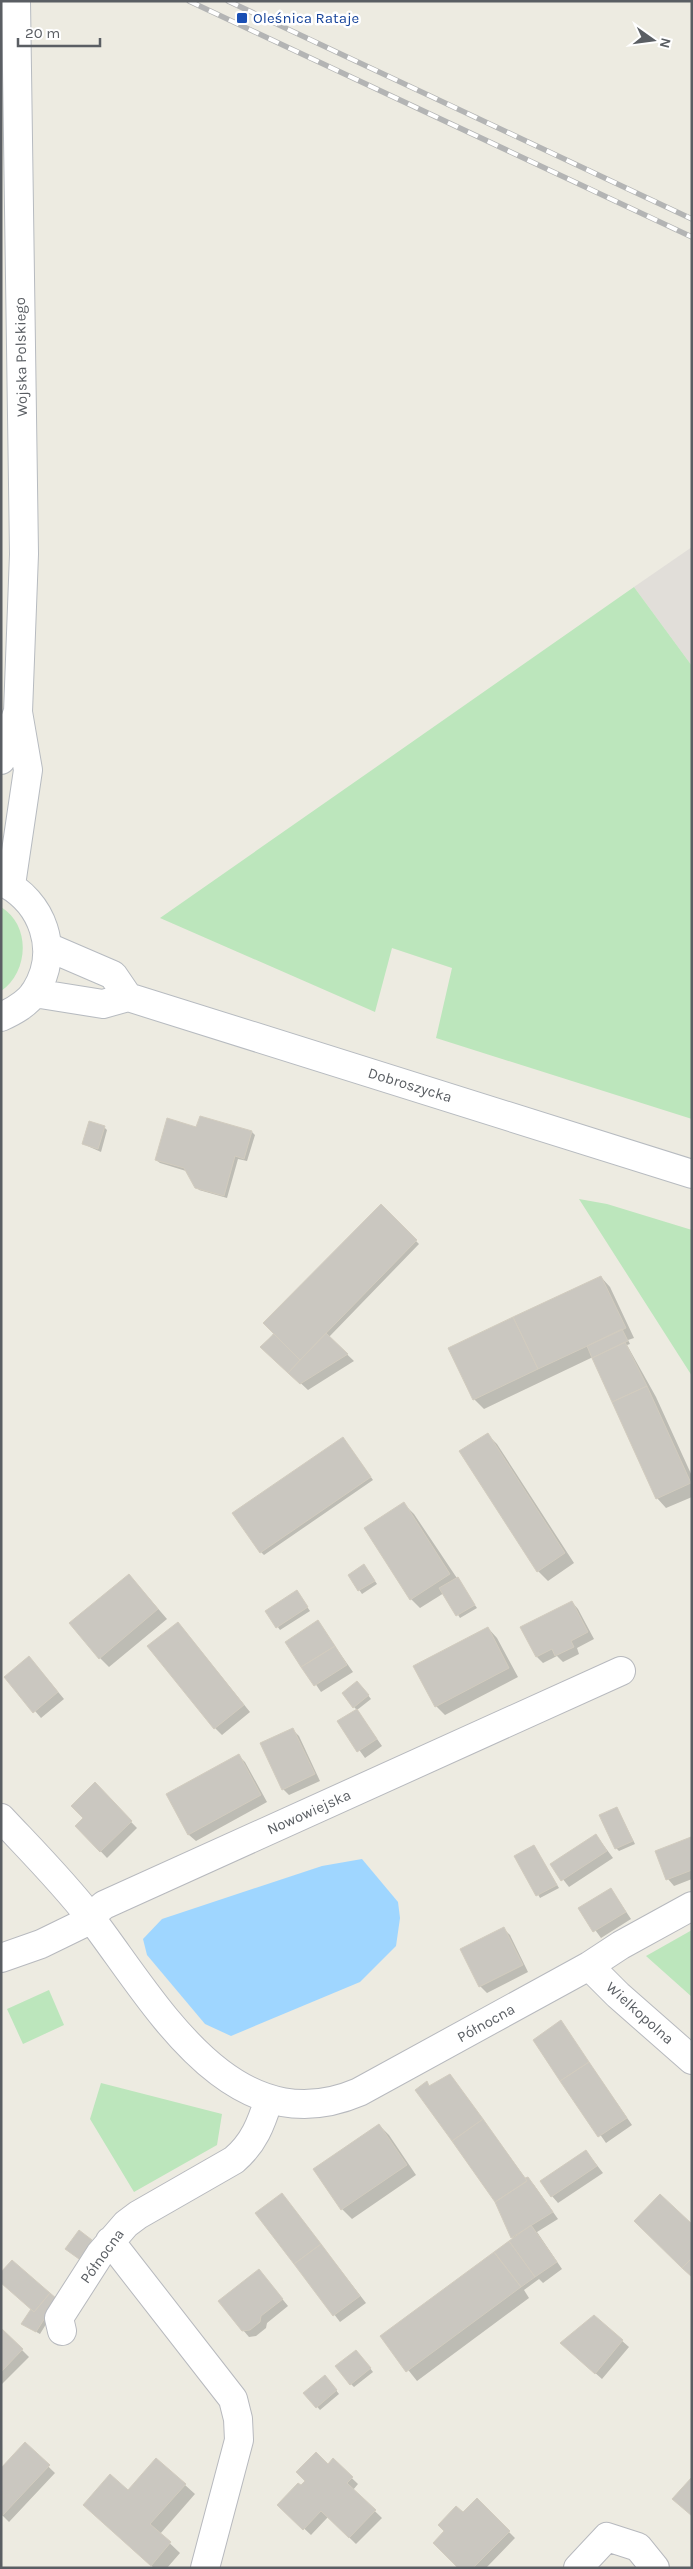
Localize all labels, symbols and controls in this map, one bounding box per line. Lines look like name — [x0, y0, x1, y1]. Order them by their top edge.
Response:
place label: Oleśnica Rataje — [253, 9, 359, 27]
marker: Oleśnica Rataje — [235, 11, 249, 25]
scale bar — [18, 15, 100, 47]
north arrow — [628, 15, 678, 65]
text: 20 m — [25, 24, 60, 42]
text: N — [656, 36, 675, 50]
street label: Wojska Polskiego — [11, 297, 31, 417]
street label: Dobroszycka — [366, 1064, 454, 1106]
street label: Nowowiejska — [264, 1786, 354, 1838]
street label: Wielkopolna — [602, 1978, 678, 2048]
street label: Północna — [454, 2000, 518, 2046]
street label: Północna — [76, 2225, 128, 2287]

